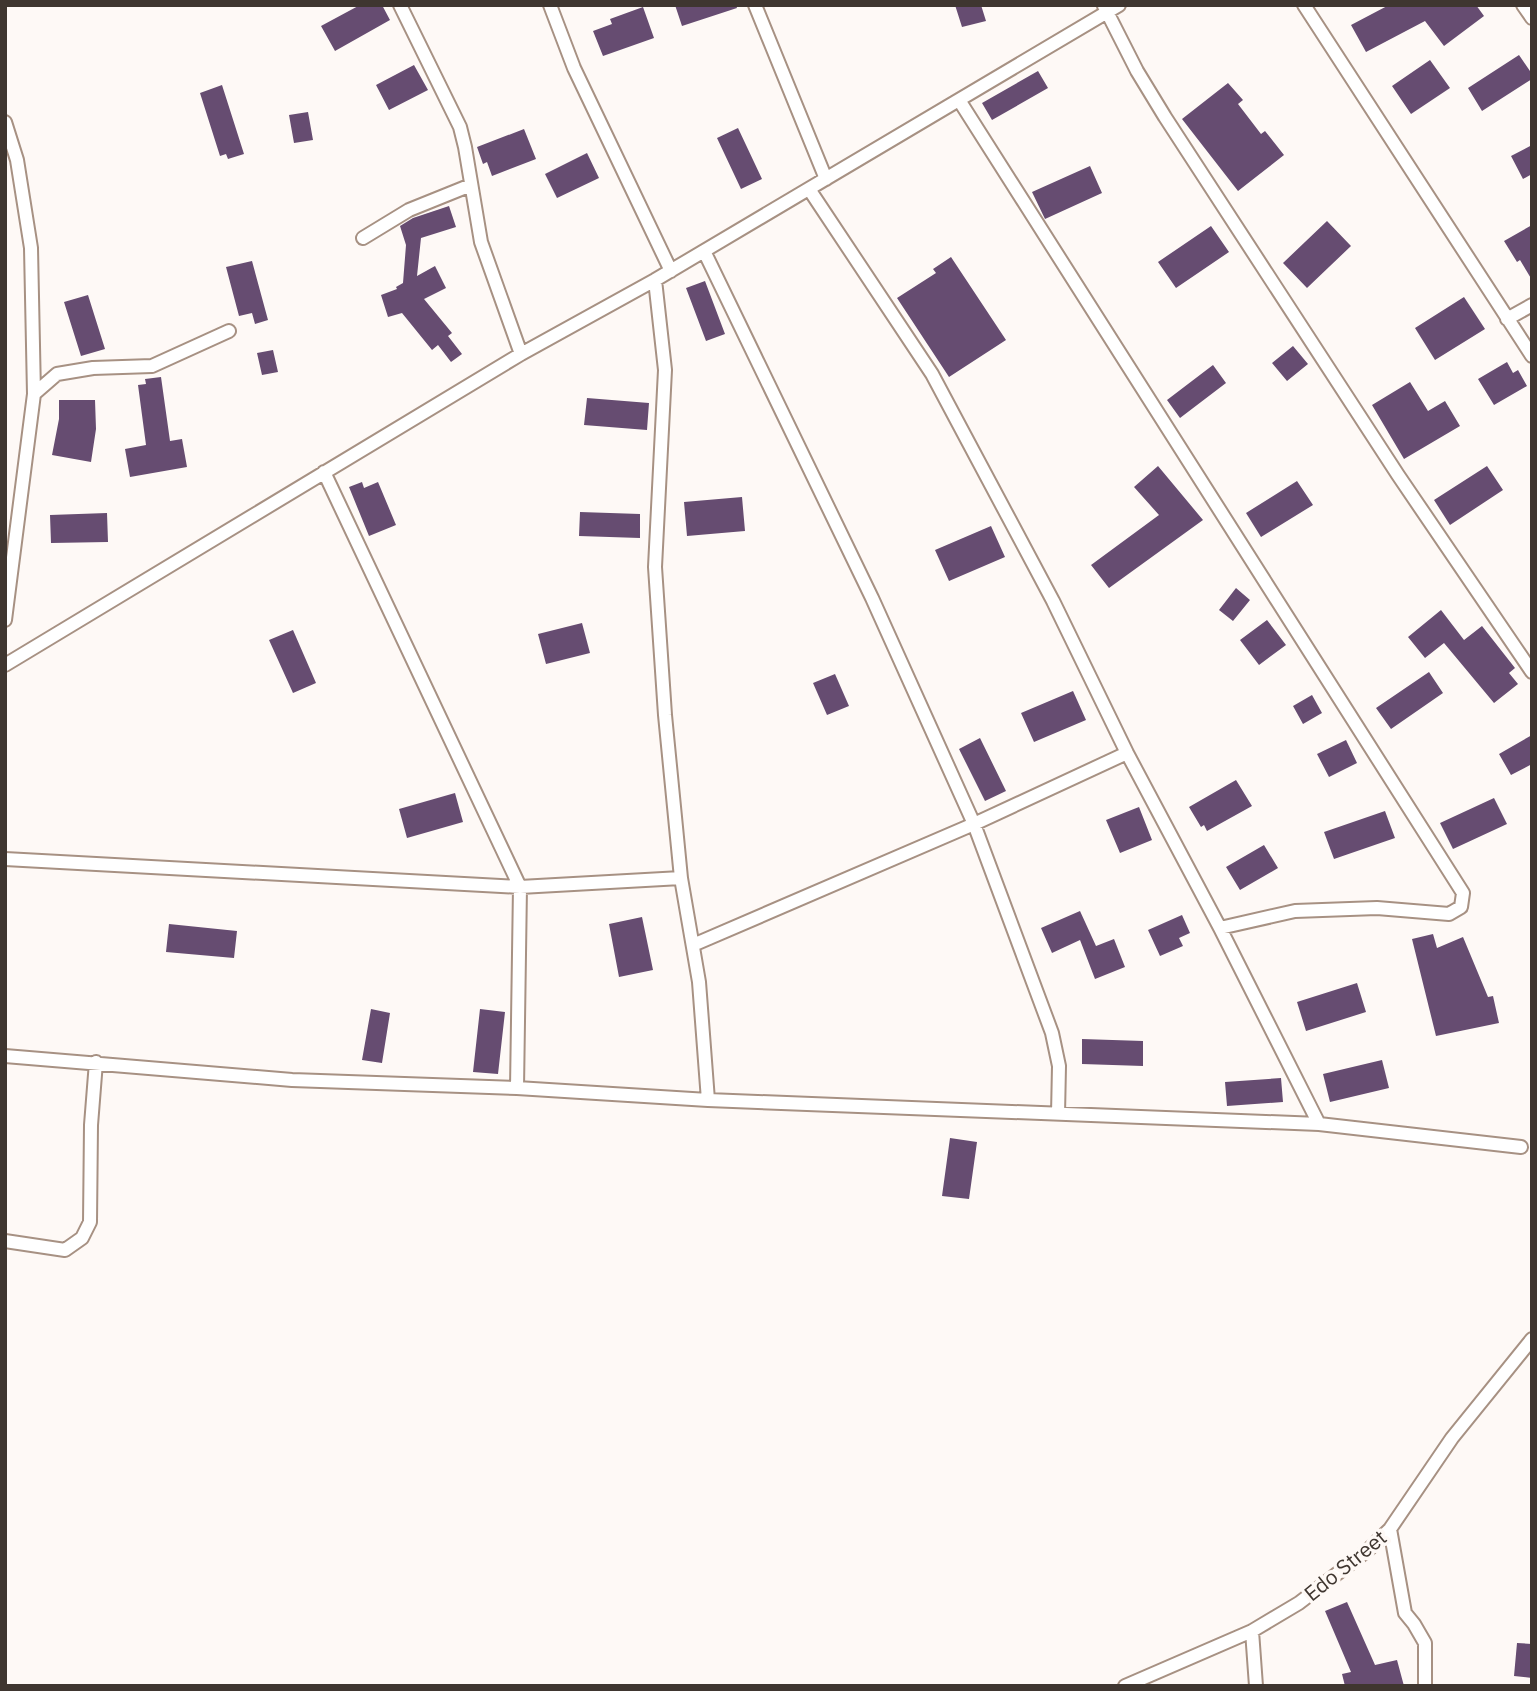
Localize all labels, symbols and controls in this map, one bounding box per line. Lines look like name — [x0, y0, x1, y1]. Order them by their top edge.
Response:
street label: Edo Street — [1298, 1523, 1392, 1607]

